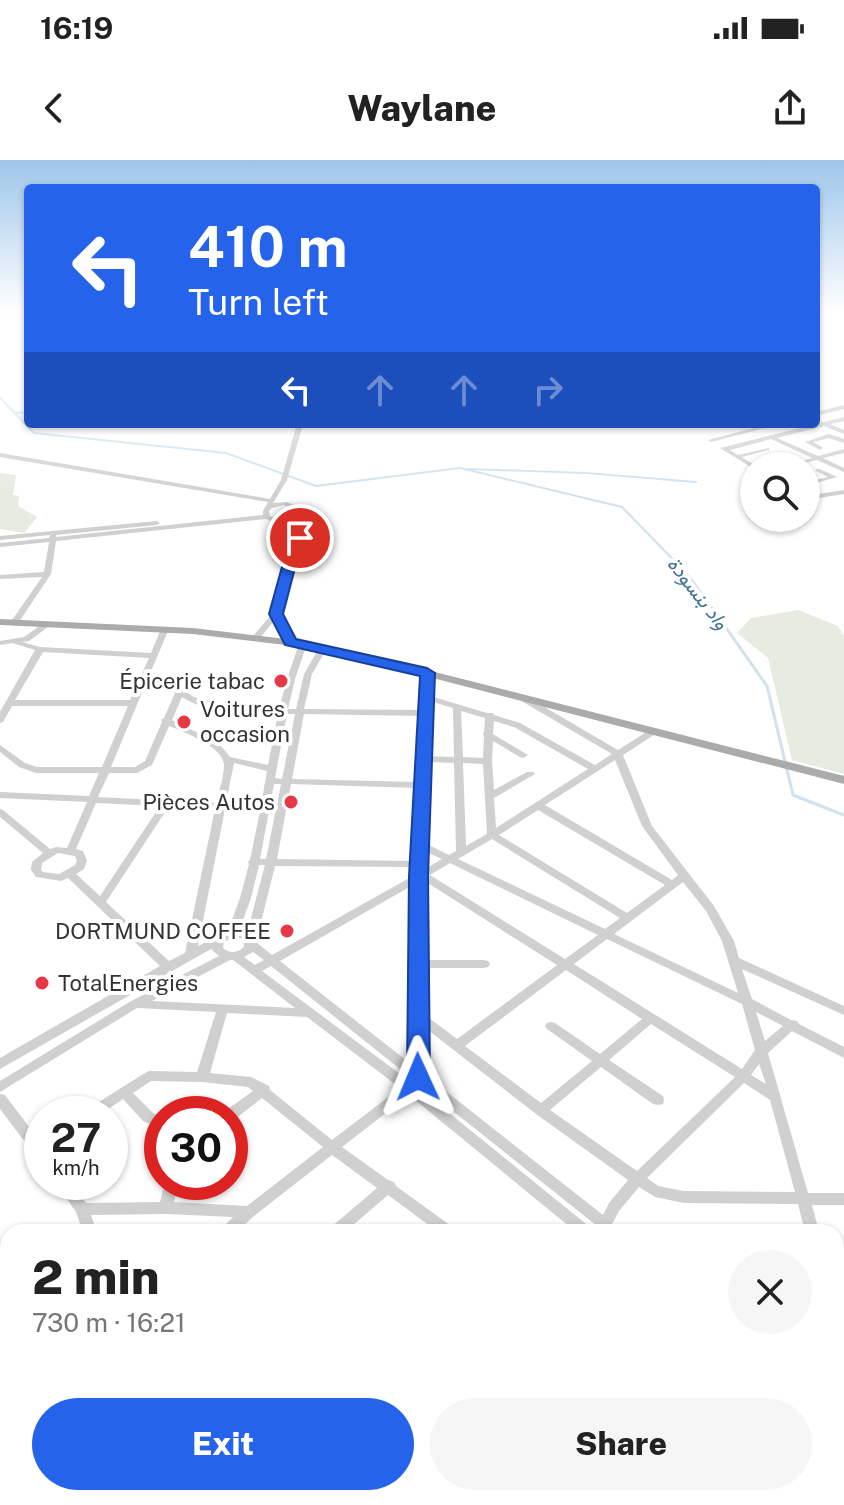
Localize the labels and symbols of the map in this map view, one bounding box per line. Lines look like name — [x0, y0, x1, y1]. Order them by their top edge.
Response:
pin — [266, 504, 334, 572]
water label: واد بنسودة — [662, 552, 734, 635]
place label: Épicerie tabac — [119, 668, 265, 694]
marker: Épicerie tabac — [272, 672, 290, 690]
place label: Voitures occasion — [200, 696, 290, 747]
marker: Voitures occasion — [175, 713, 193, 731]
place label: Pièces Autos — [142, 789, 275, 815]
marker: Pièces Autos — [282, 793, 300, 811]
place label: DORTMUND COFFEE — [55, 918, 271, 944]
marker: DORTMUND COFFEE — [278, 922, 296, 940]
place label: TotalEnergies — [58, 970, 198, 996]
marker: TotalEnergies — [33, 974, 51, 992]
position arrow — [376, 1035, 460, 1119]
speed limit sign: 30 — [144, 1096, 248, 1200]

